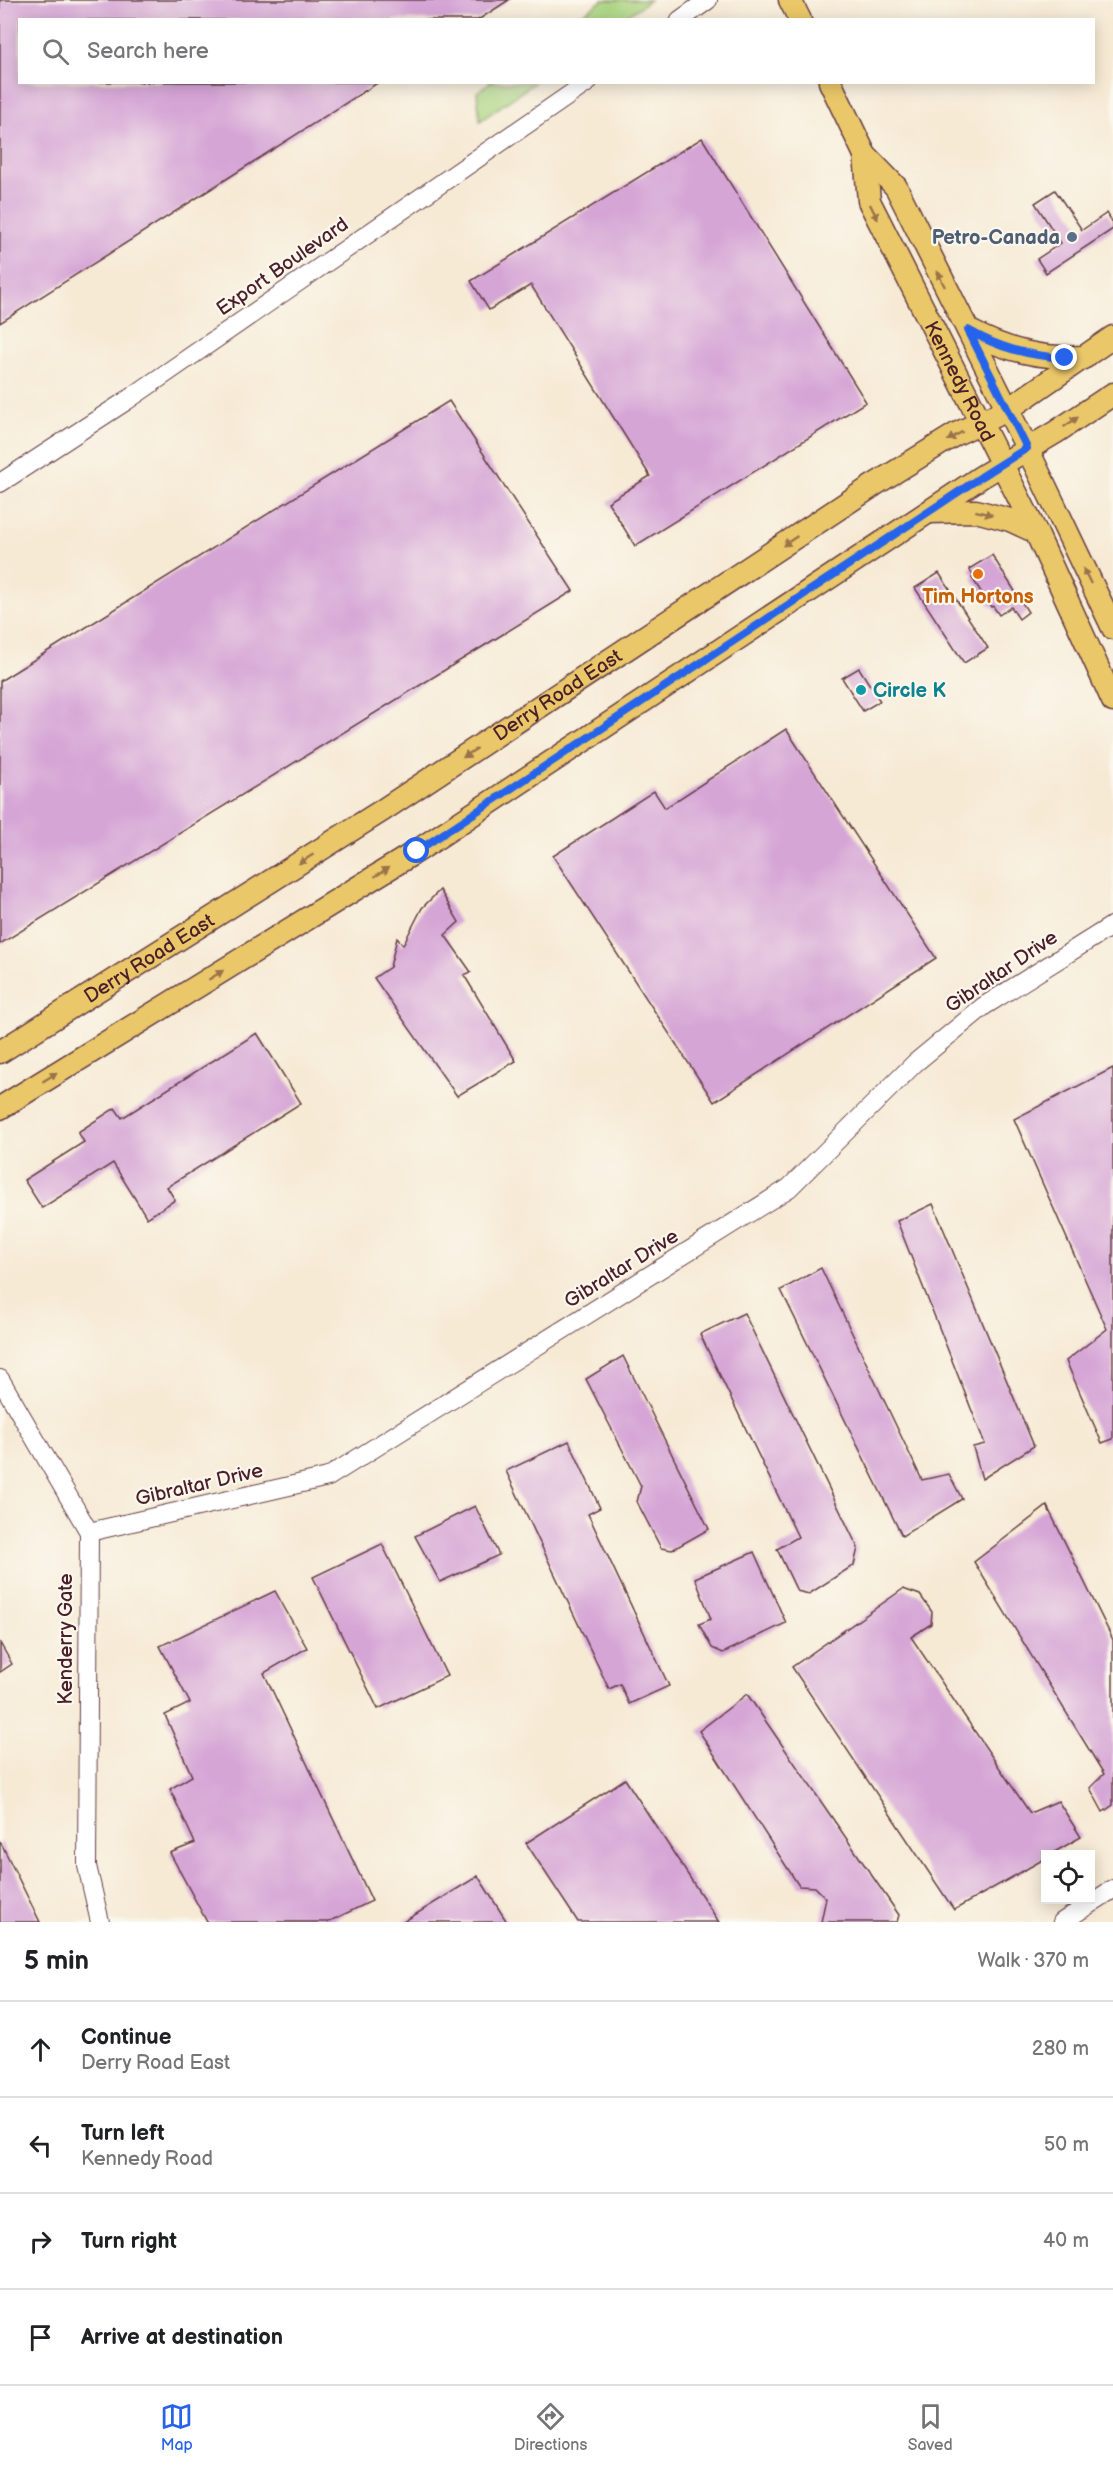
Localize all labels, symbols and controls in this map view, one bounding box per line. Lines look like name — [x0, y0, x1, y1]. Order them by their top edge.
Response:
search box — [18, 18, 1095, 84]
icon: search — [39, 35, 72, 68]
text: Search here — [87, 38, 209, 65]
one-way arrow — [870, 203, 879, 220]
street label: Export Boulevard — [212, 212, 353, 321]
place label: Petro-Canada — [932, 226, 1060, 250]
marker: Petro-Canada — [1065, 230, 1079, 244]
one-way arrow — [936, 270, 946, 287]
street label: Kennedy Road — [919, 317, 999, 446]
route end — [1051, 344, 1077, 370]
one-way arrow — [1062, 416, 1078, 428]
one-way arrow — [947, 430, 963, 441]
one-way arrow — [975, 509, 993, 519]
one-way arrow — [782, 535, 798, 546]
marker: Tim Hortons — [971, 567, 985, 581]
one-way arrow — [1083, 567, 1092, 584]
place label: Tim Hortons — [922, 585, 1034, 609]
street label: Derry Road East — [489, 644, 627, 747]
place label: Circle K — [873, 679, 946, 703]
marker: Circle K — [854, 683, 868, 697]
one-way arrow — [462, 747, 478, 758]
route start — [403, 837, 429, 863]
one-way arrow — [298, 853, 314, 864]
one-way arrow — [374, 867, 390, 878]
street label: Derry Road East — [80, 909, 219, 1009]
street label: Gibraltar Drive — [941, 925, 1062, 1018]
one-way arrow — [208, 969, 224, 980]
one-way arrow — [42, 1071, 58, 1082]
street label: Gibraltar Drive — [560, 1224, 683, 1313]
street label: Gibraltar Drive — [133, 1459, 265, 1511]
street label: Kenderry Gate — [54, 1573, 78, 1705]
map controls — [1041, 1850, 1095, 1904]
button: locate — [1041, 1850, 1095, 1904]
text: 5 min — [24, 1946, 89, 1977]
text: Walk · 370 m — [977, 1949, 1089, 1973]
text: Continue — [81, 2024, 171, 2051]
icon: ahead — [24, 2033, 57, 2066]
text: 280 m — [1032, 2037, 1089, 2061]
text: Derry Road East — [81, 2051, 230, 2075]
text: Turn left — [81, 2120, 165, 2147]
icon: left — [24, 2129, 57, 2162]
text: 50 m — [1044, 2133, 1089, 2157]
text: Kennedy Road — [81, 2147, 213, 2171]
icon: right — [24, 2225, 57, 2258]
text: Turn right — [81, 2228, 177, 2255]
text: 40 m — [1043, 2229, 1089, 2253]
icon: arrive — [24, 2321, 57, 2354]
text: Arrive at destination — [81, 2324, 283, 2351]
tab: Map — [160, 2400, 193, 2455]
tab: Directions — [514, 2400, 587, 2455]
tab: Saved — [908, 2400, 953, 2455]

